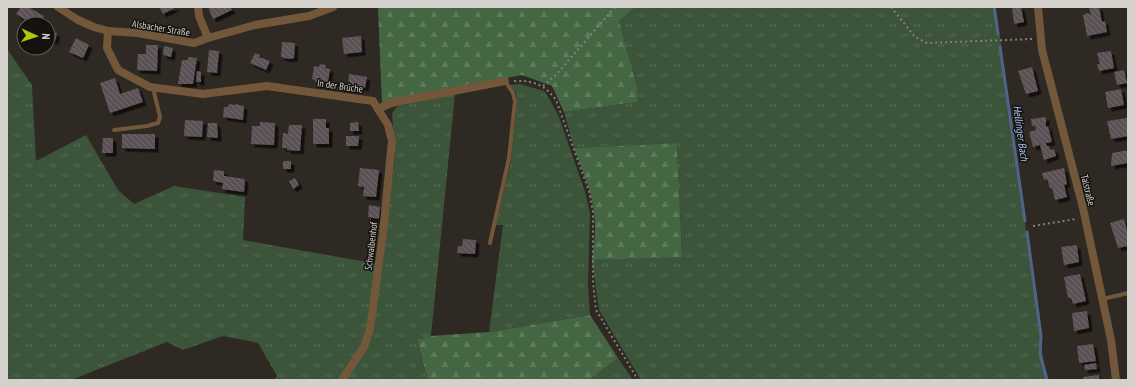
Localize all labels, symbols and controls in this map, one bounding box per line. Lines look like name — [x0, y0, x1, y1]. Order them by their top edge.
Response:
north arrow — [16, 16, 56, 56]
street label: Alsbacher Straße — [131, 17, 191, 39]
text: N — [39, 33, 53, 40]
street label: In der Brüche — [316, 76, 364, 96]
water label: Hellinger Bach — [1010, 104, 1032, 163]
street label: Talstraße — [1078, 173, 1098, 207]
street label: Schwalbenhof — [362, 221, 380, 271]

